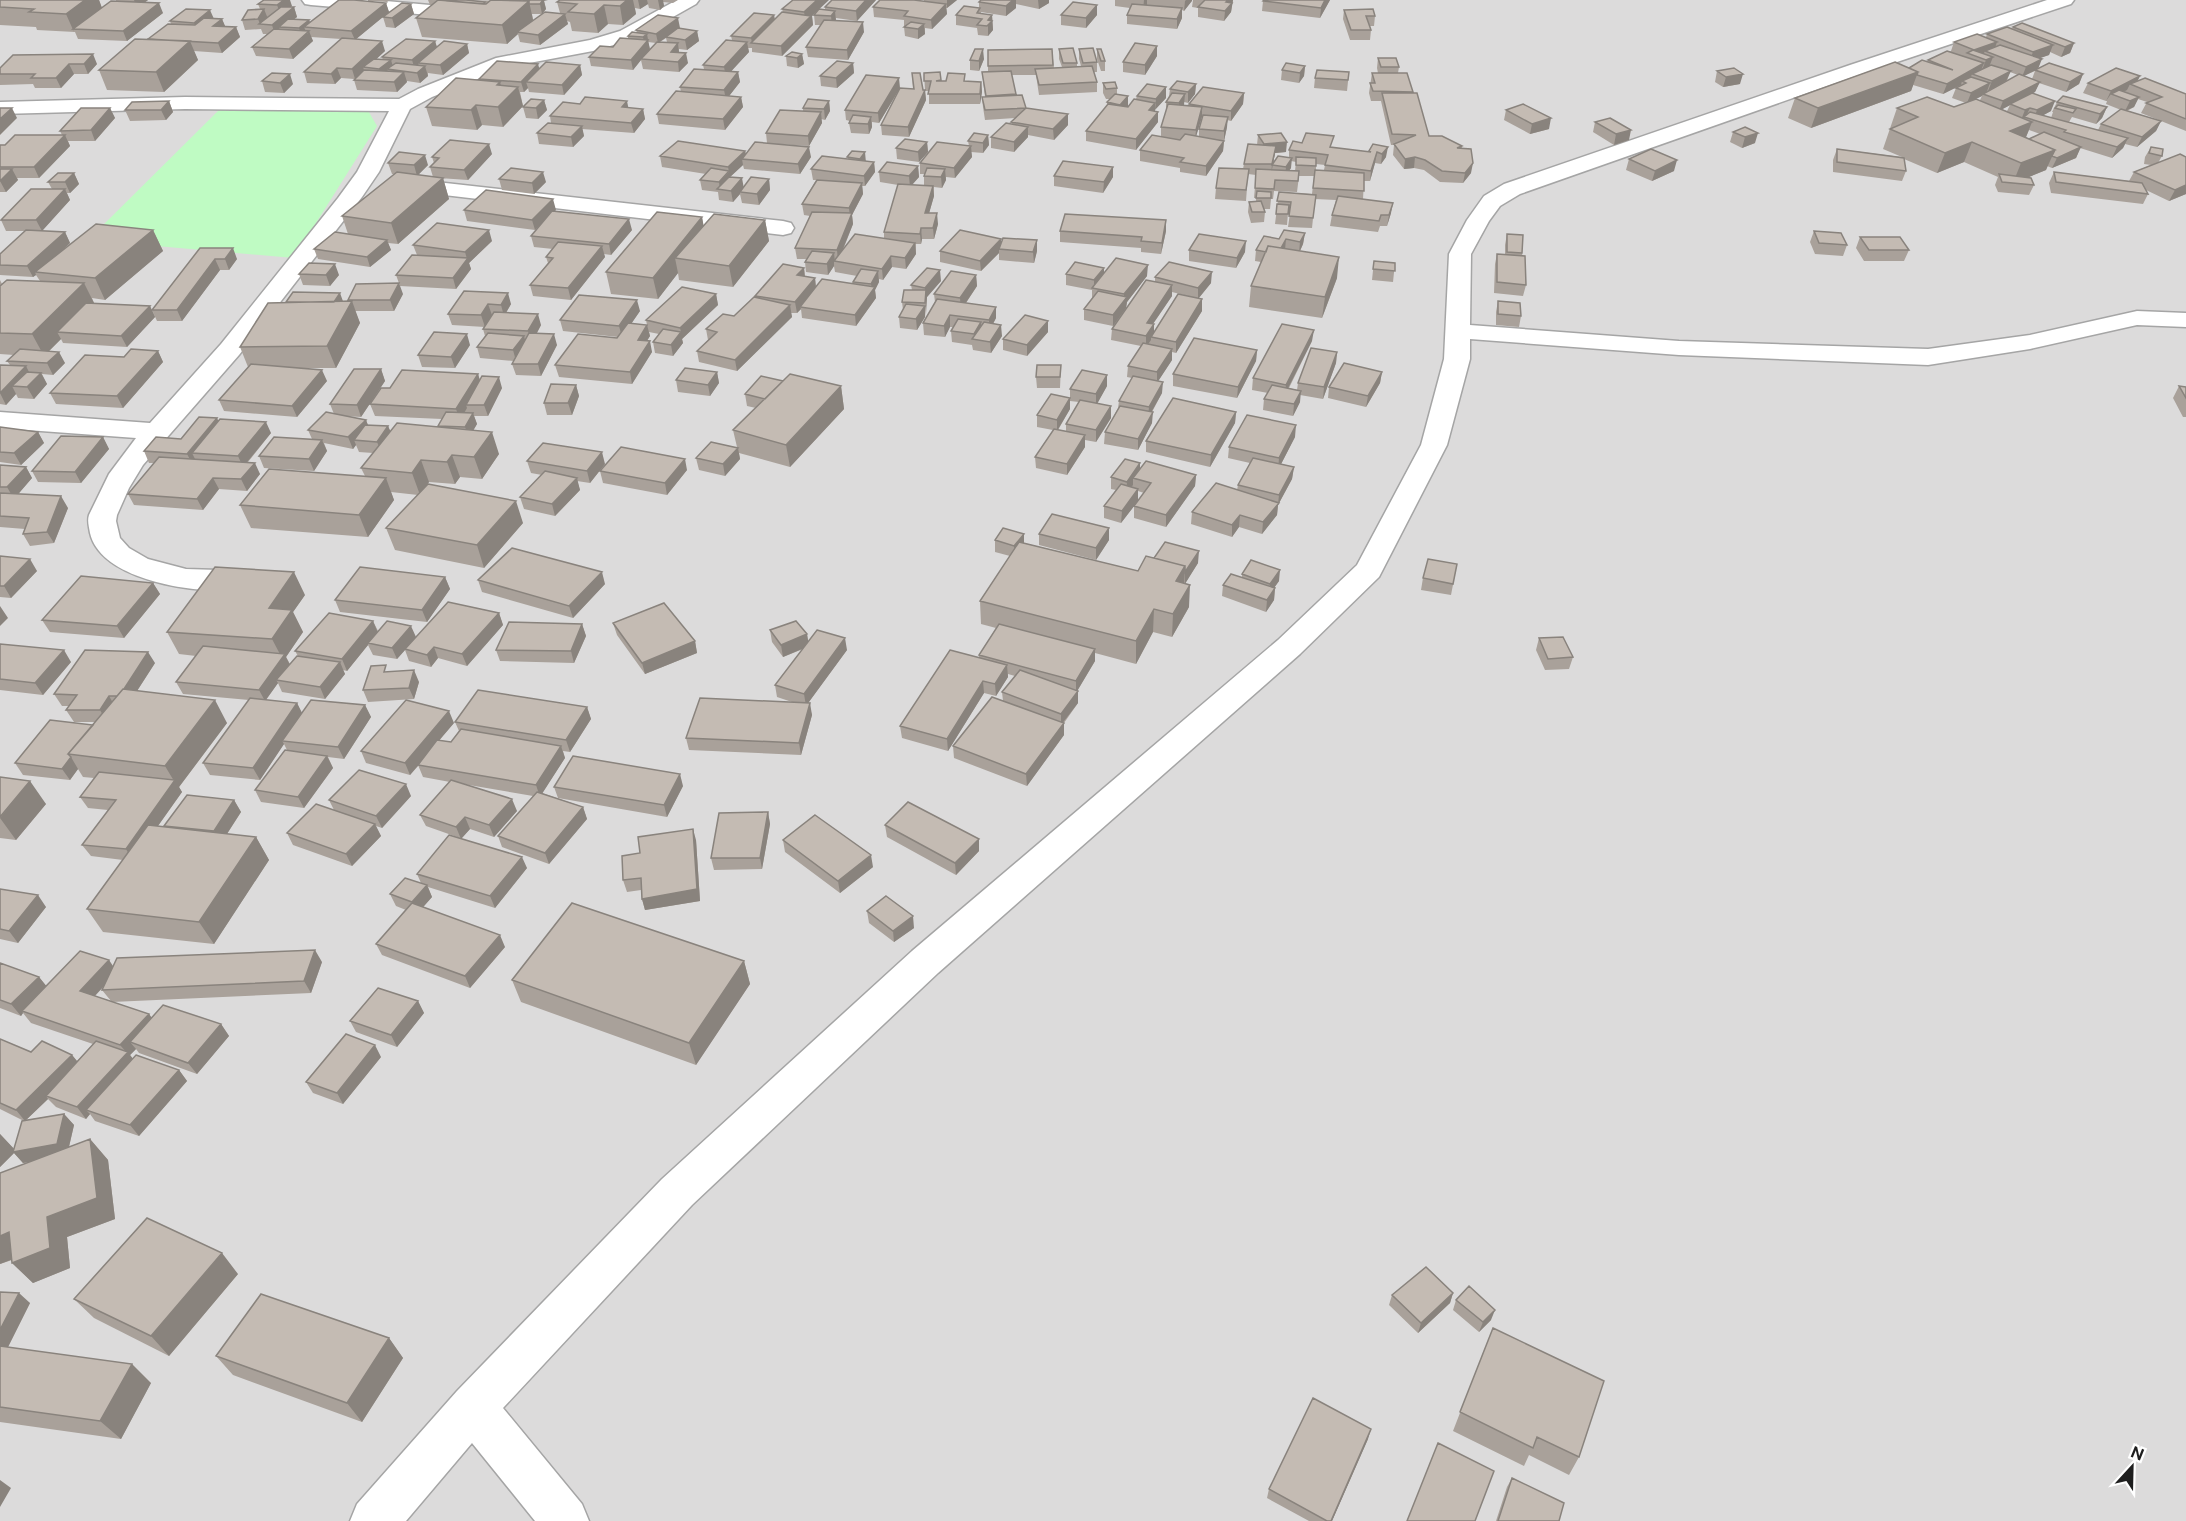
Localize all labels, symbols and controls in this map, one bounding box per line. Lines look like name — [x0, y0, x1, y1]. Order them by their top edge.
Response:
north arrow — [2102, 1437, 2162, 1497]
text: N — [2128, 1442, 2147, 1465]

